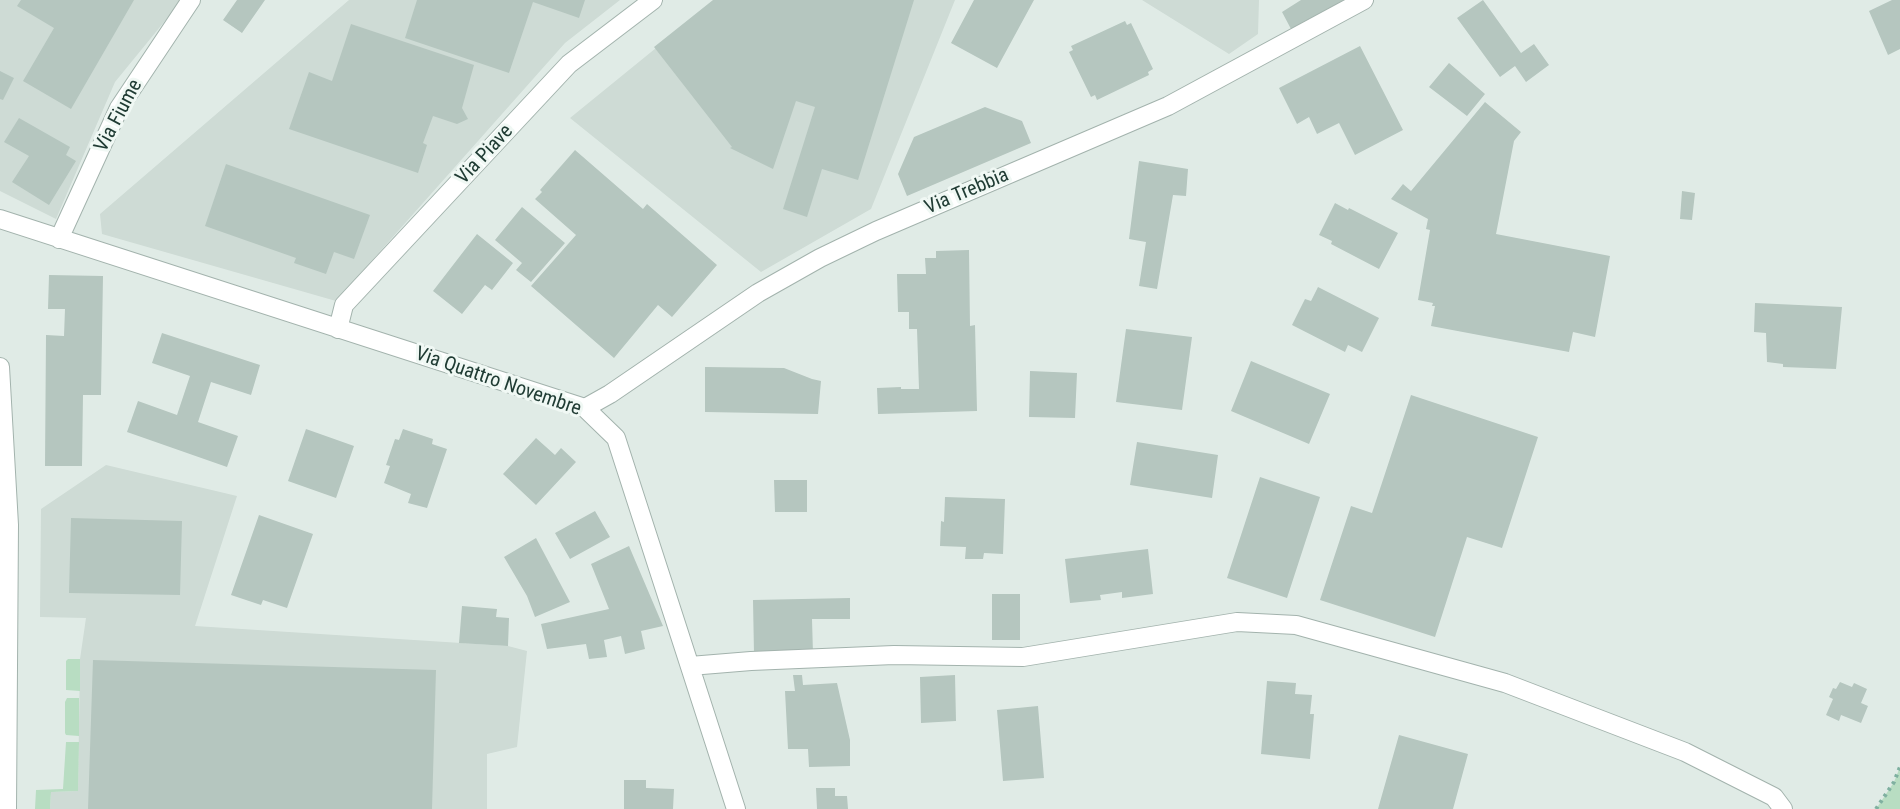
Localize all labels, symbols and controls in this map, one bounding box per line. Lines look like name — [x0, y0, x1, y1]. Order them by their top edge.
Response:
street label: Via Fiume — [90, 76, 148, 156]
street label: Via Piave — [451, 120, 519, 190]
street label: Via Trebbia — [921, 164, 1013, 220]
street label: Via Quattro Novembre — [412, 342, 584, 422]

